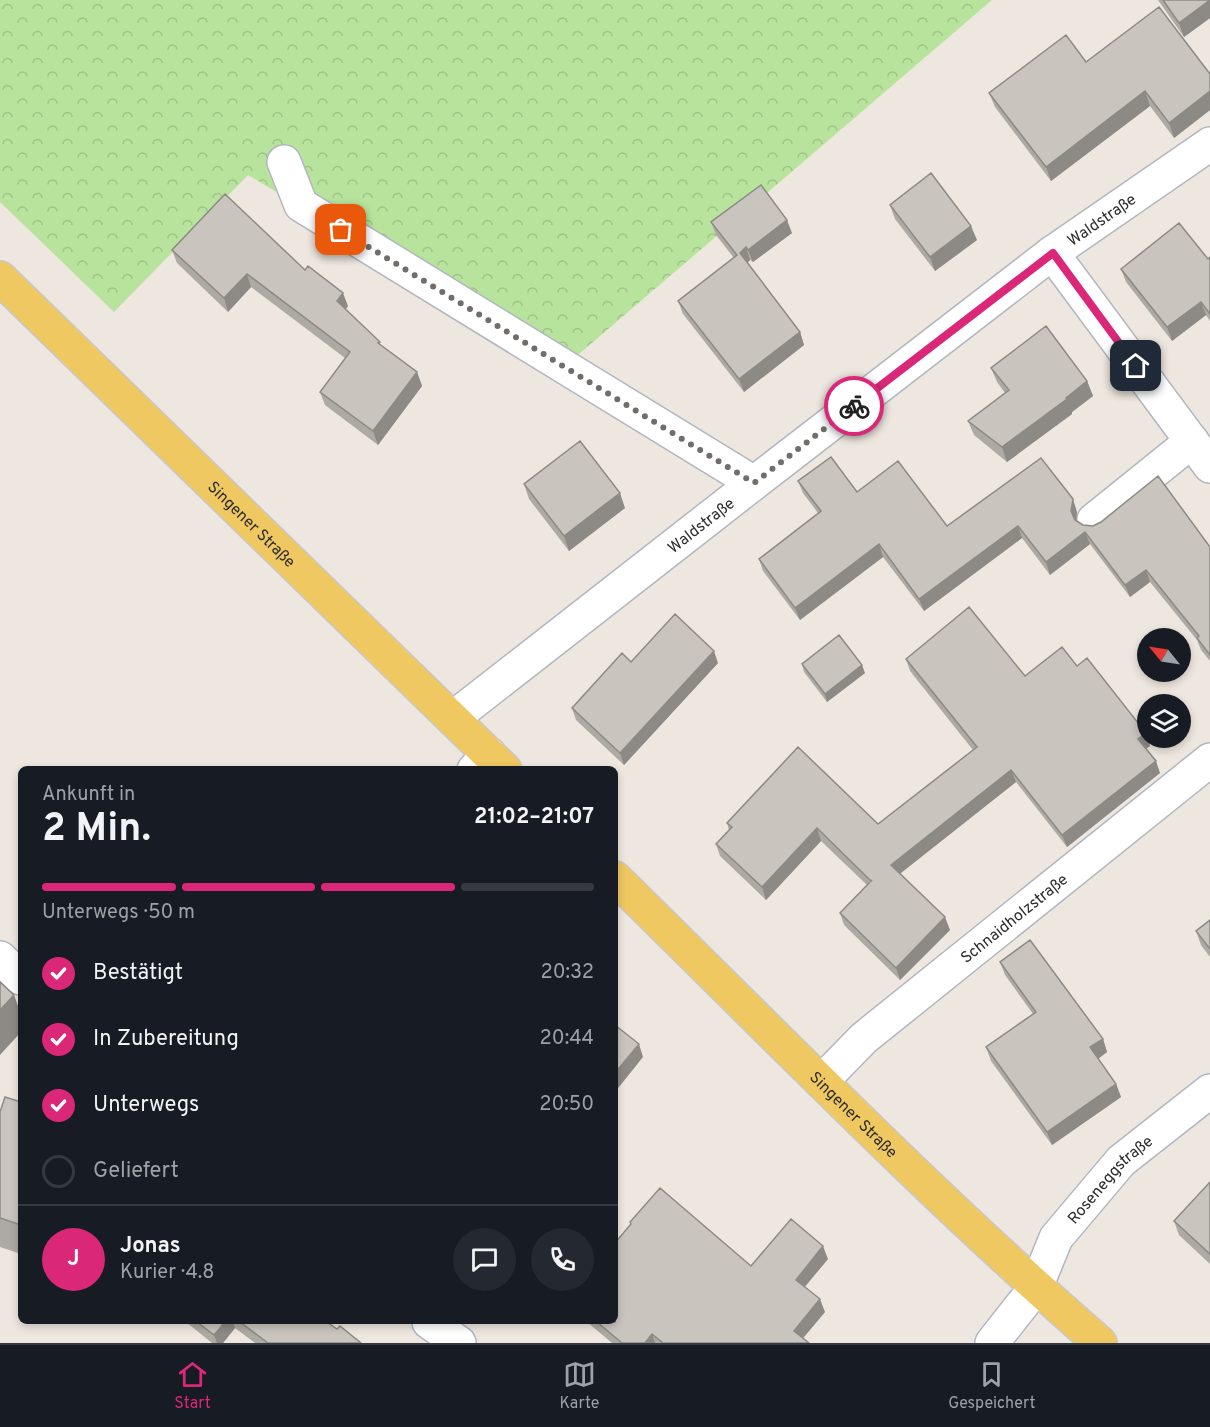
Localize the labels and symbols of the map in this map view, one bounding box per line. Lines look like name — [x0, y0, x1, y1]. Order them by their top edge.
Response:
street label: Waldstraße — [1064, 190, 1141, 251]
pin — [315, 204, 366, 255]
pin — [1110, 340, 1161, 391]
courier — [824, 376, 884, 436]
street label: Singener Straße — [202, 478, 299, 572]
street label: Waldstraße — [664, 494, 739, 559]
north arrow — [1137, 628, 1191, 682]
street label: Schnaidholzstraße — [957, 870, 1073, 968]
street label: Singener Straße — [804, 1068, 901, 1163]
street label: Roseneggstraße — [1064, 1132, 1158, 1229]

